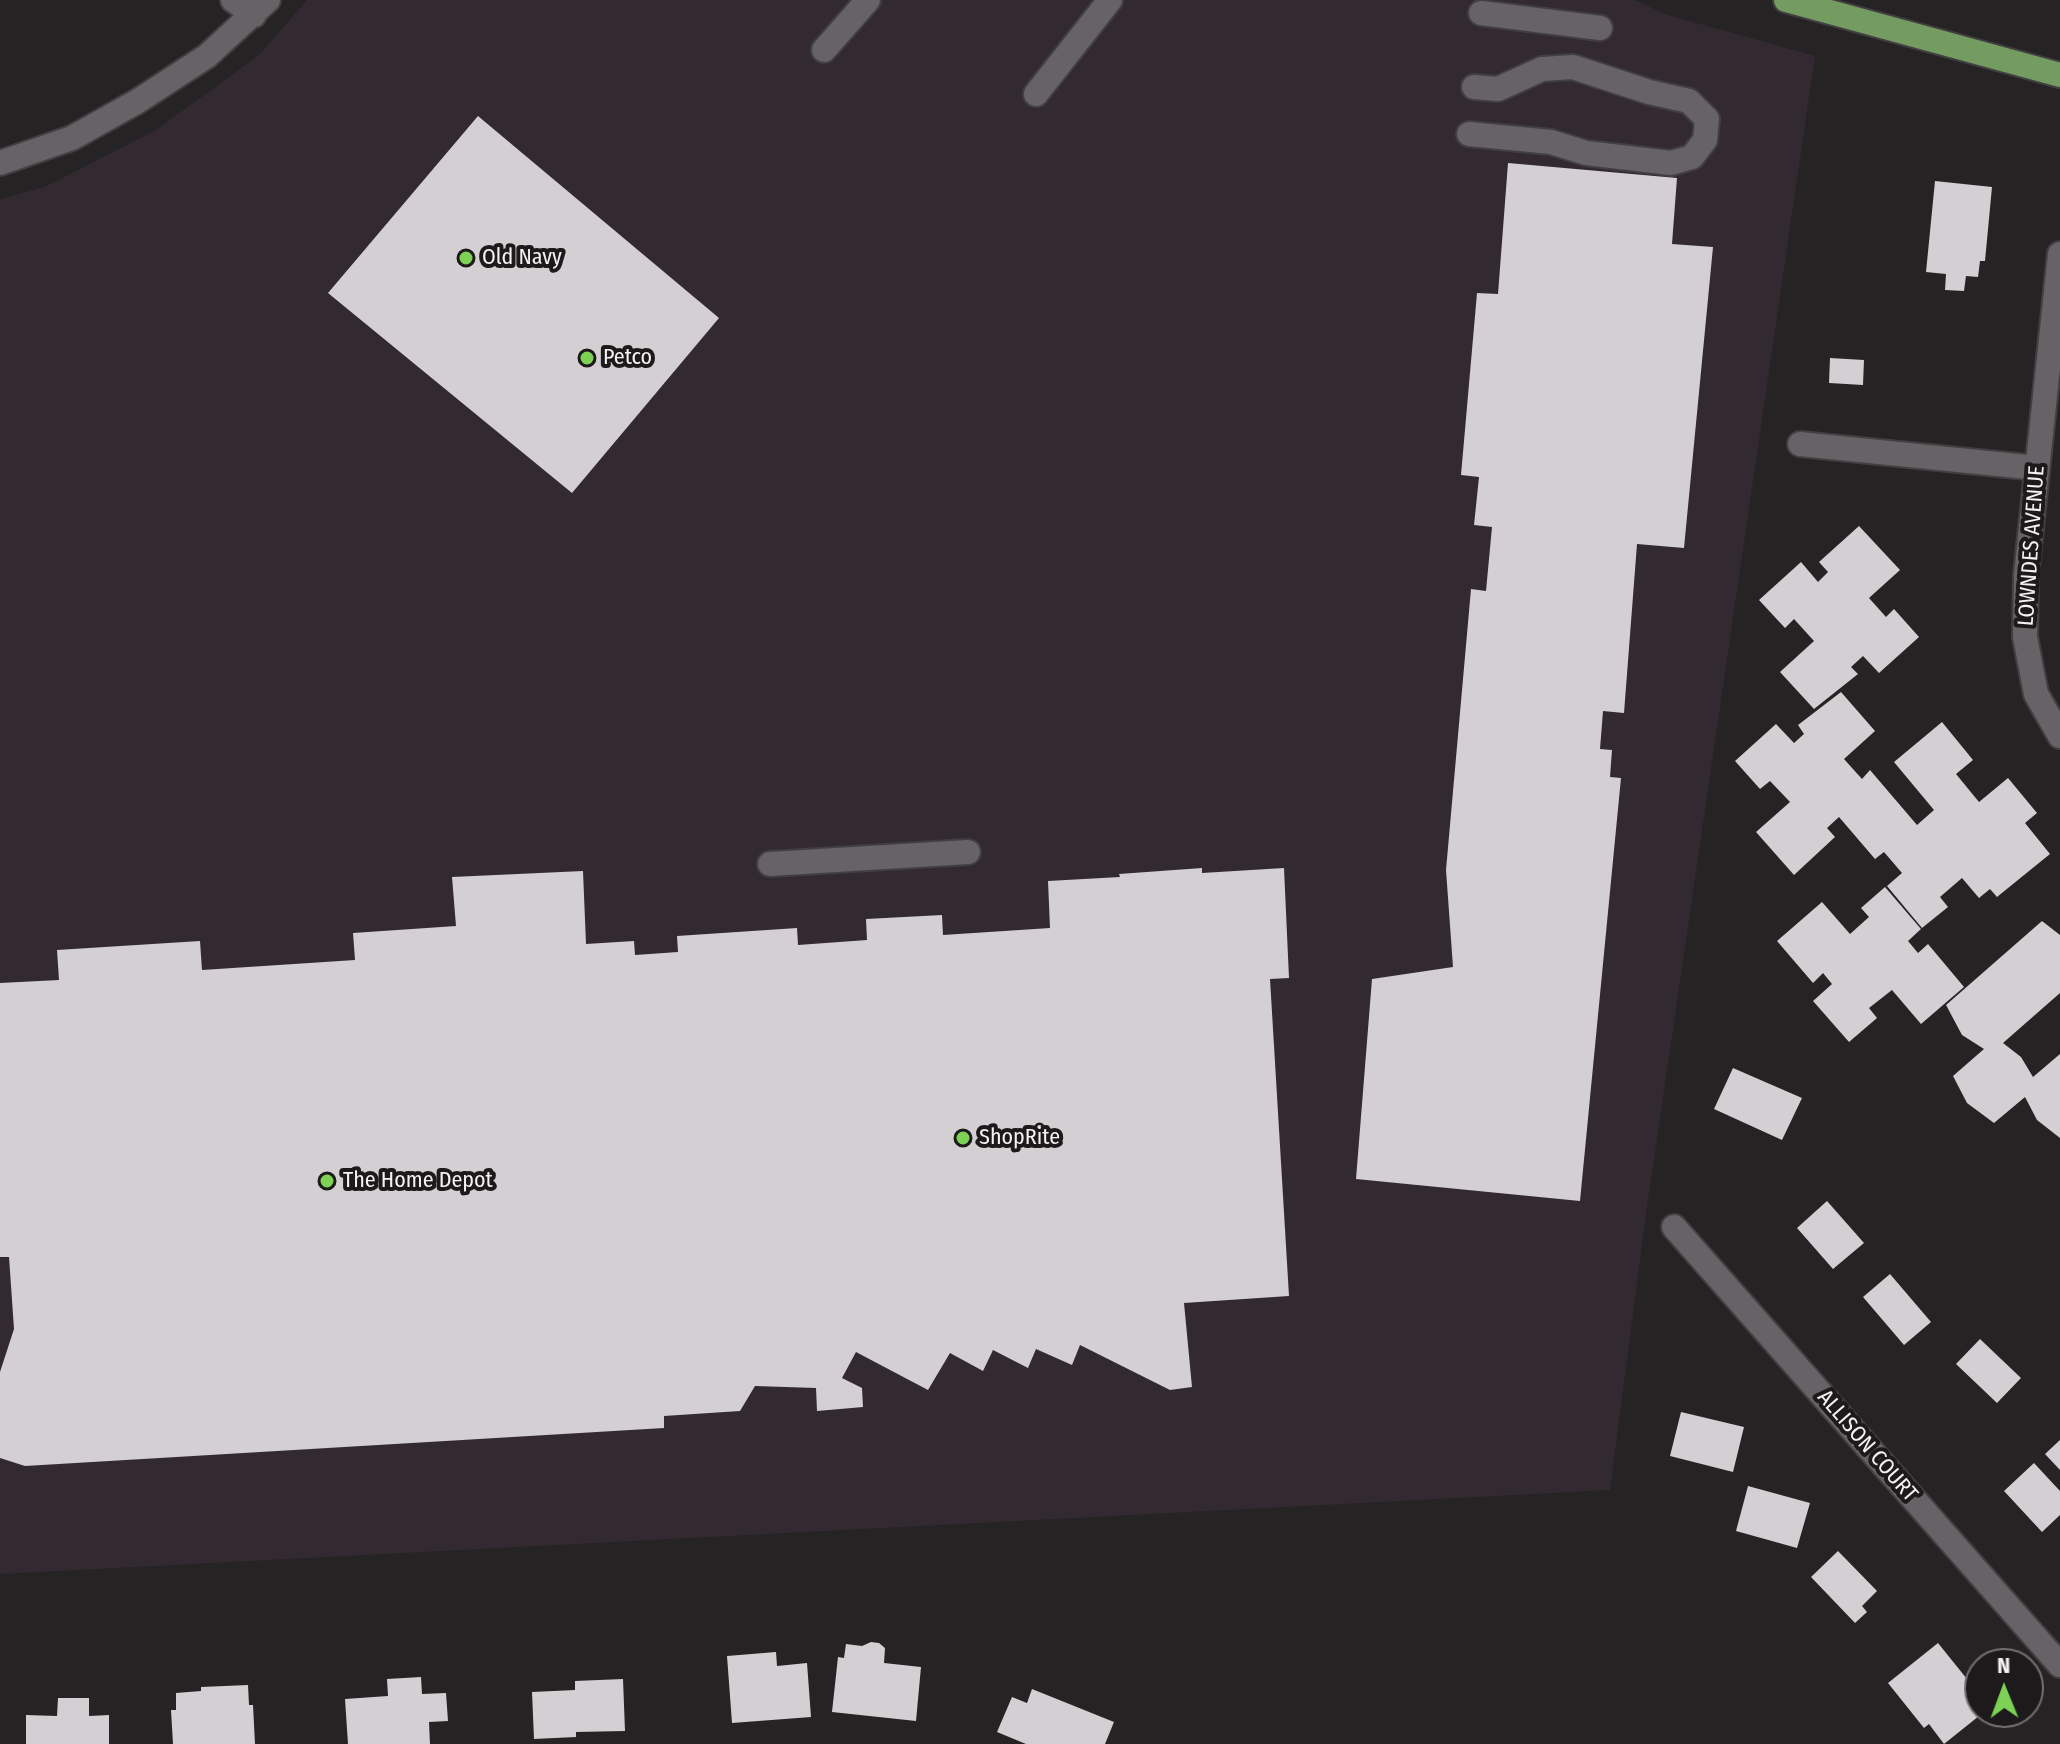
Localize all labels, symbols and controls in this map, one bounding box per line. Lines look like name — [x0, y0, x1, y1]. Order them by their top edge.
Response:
place label: Old Navy — [482, 245, 562, 271]
marker: Old Navy — [457, 249, 475, 267]
place label: Petco — [603, 345, 652, 371]
marker: Petco — [578, 349, 596, 367]
street label: LOWNDES AVENUE — [2013, 465, 2051, 627]
place label: ShopRite — [979, 1125, 1060, 1151]
marker: ShopRite — [954, 1129, 972, 1147]
place label: The Home Depot — [343, 1168, 493, 1194]
marker: The Home Depot — [318, 1172, 336, 1190]
street label: ALLISON COURT — [1811, 1385, 1923, 1507]
north arrow — [1964, 1648, 2044, 1728]
text: N — [1997, 1652, 2010, 1679]

